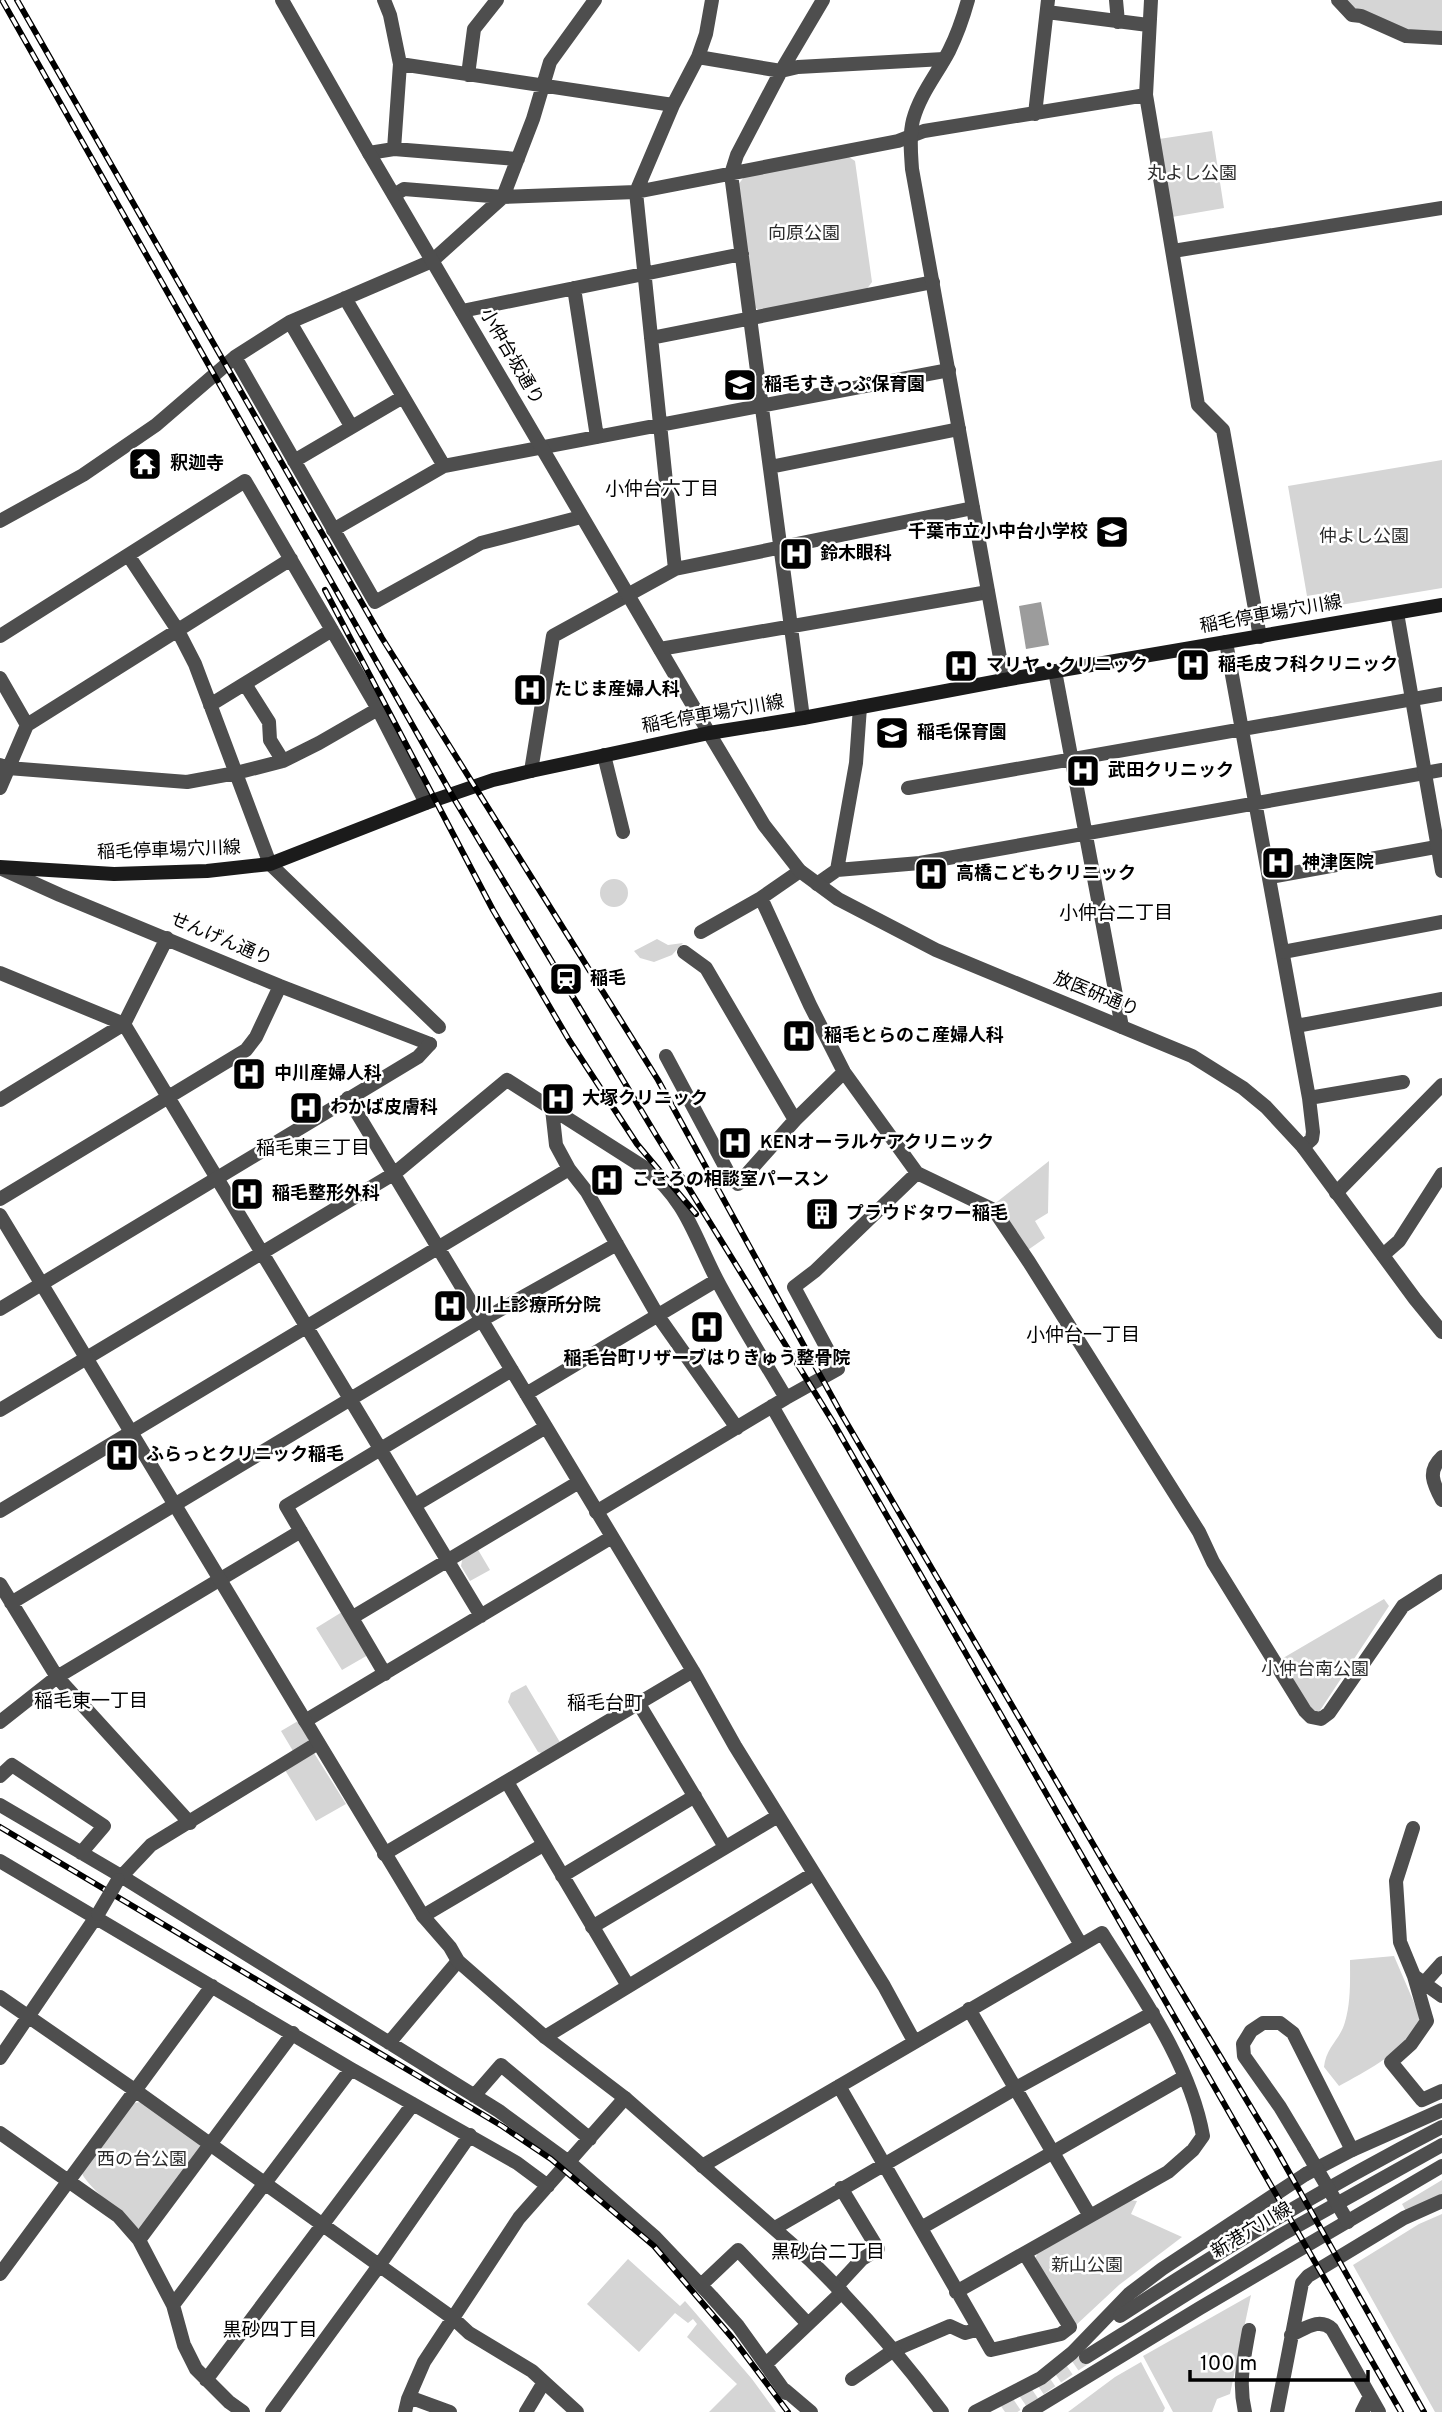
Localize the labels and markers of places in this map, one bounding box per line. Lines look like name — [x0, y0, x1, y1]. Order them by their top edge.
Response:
school or university icon: 稲毛すきっぷ保育園 — [721, 366, 759, 404]
place label: 稲毛すきっぷ保育園 — [764, 374, 925, 397]
temple icon: 釈迦寺 — [126, 445, 164, 483]
place label: 釈迦寺 — [170, 453, 224, 476]
school or university icon: 千葉市立小中台小学校 — [1093, 513, 1131, 551]
place label: 千葉市立小中台小学校 — [908, 521, 1088, 544]
hospital icon: 鈴木眼科 — [777, 535, 815, 573]
place label: 鈴木眼科 — [820, 543, 892, 566]
hospital icon: 稲毛皮フ科クリニック — [1174, 646, 1212, 684]
hospital icon: マリヤ・クリニック — [942, 647, 980, 685]
place label: 稲毛皮フ科クリニック — [1218, 654, 1398, 677]
place label: マリヤ・クリニック — [986, 655, 1148, 678]
hospital icon: たじま産婦人科 — [511, 671, 549, 709]
place label: たじま産婦人科 — [554, 679, 680, 702]
school or university icon: 稲毛保育園 — [873, 714, 911, 752]
place label: 稲毛保育園 — [917, 722, 1007, 745]
hospital icon: 武田クリニック — [1064, 752, 1102, 790]
place label: 武田クリニック — [1108, 760, 1234, 783]
hospital icon: 神津医院 — [1259, 844, 1297, 882]
place label: 神津医院 — [1302, 852, 1374, 875]
hospital icon: 高橋こどもクリニック — [912, 855, 950, 893]
place label: 高橋こどもクリニック — [956, 863, 1136, 886]
station icon: 稲毛 — [547, 960, 585, 998]
place label: 稲毛 — [590, 968, 626, 991]
hospital icon: 稲毛とらのこ産婦人科 — [780, 1017, 818, 1055]
place label: 稲毛とらのこ産婦人科 — [824, 1025, 1004, 1048]
hospital icon: 中川産婦人科 — [230, 1055, 268, 1093]
place label: 中川産婦人科 — [274, 1063, 382, 1086]
hospital icon: 大塚クリニック — [539, 1080, 577, 1118]
place label: 大塚クリニック — [582, 1088, 708, 1111]
hospital icon: わかば皮膚科 — [287, 1089, 325, 1127]
place label: わかば皮膚科 — [330, 1097, 438, 1120]
hospital icon: KENオーラルケアクリニック — [716, 1124, 754, 1162]
place label: KENオーラルケアクリニック — [760, 1132, 994, 1155]
hospital icon: こころの相談室パースン — [588, 1161, 626, 1199]
place label: こころの相談室パースン — [632, 1169, 829, 1192]
hospital icon: 稲毛整形外科 — [228, 1175, 266, 1213]
place label: 稲毛整形外科 — [272, 1183, 380, 1206]
building icon: プラウドタワー稲毛 — [803, 1195, 841, 1233]
place label: プラウドタワー稲毛 — [846, 1203, 1008, 1226]
hospital icon: 川上診療所分院 — [431, 1287, 469, 1325]
place label: 川上診療所分院 — [475, 1295, 601, 1318]
hospital icon: 稲毛台町リザーブはりきゅう整骨院 — [688, 1308, 726, 1346]
place label: 稲毛台町リザーブはりきゅう整骨院 — [564, 1348, 850, 1371]
hospital icon: ふらっとクリニック稲毛 — [103, 1436, 141, 1474]
place label: ふらっとクリニック稲毛 — [146, 1444, 344, 1467]

